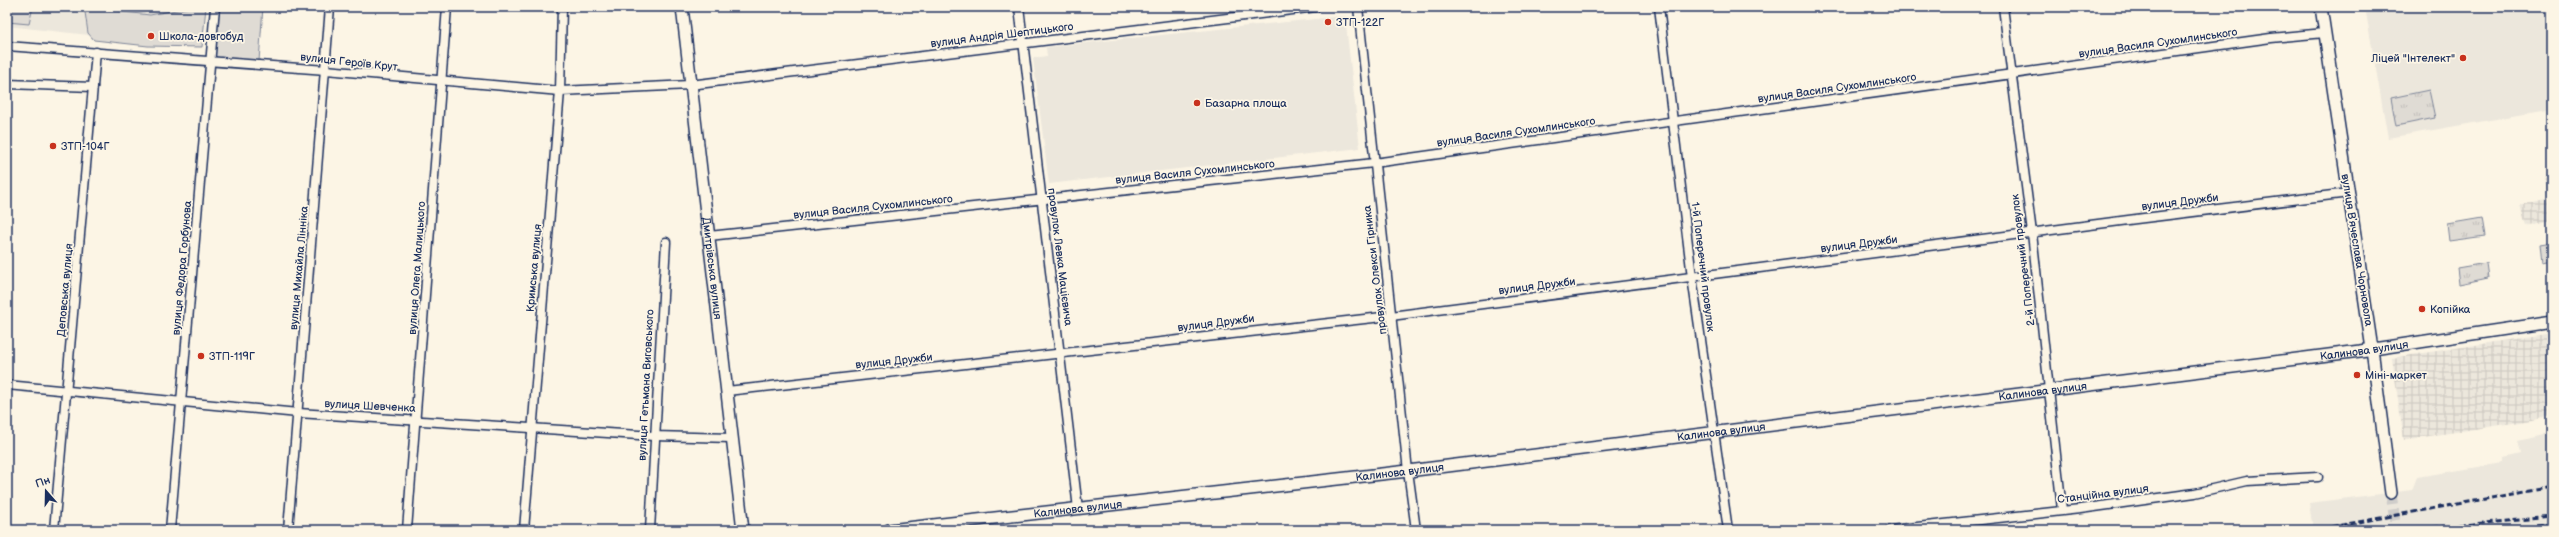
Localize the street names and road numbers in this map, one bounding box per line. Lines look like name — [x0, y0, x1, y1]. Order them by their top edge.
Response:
street label: вулиця Андрія Шептицького — [930, 20, 1074, 50]
street label: вулиця Василя Сухомлинського — [2078, 25, 2238, 61]
street label: вулиця Героїв Крут — [300, 50, 398, 74]
street label: вулиця Василя Сухомлинського — [1757, 70, 1917, 106]
street label: вулиця Василя Сухомлинського — [1436, 114, 1596, 150]
street label: вулиця Василя Сухомлинського — [1115, 157, 1276, 187]
street label: вулиця Вʼячеслава Чорновола — [2339, 173, 2376, 328]
street label: провулок Левка Мацієвича — [1045, 187, 1075, 327]
street label: вулиця Дружби — [2141, 191, 2219, 213]
street label: вулиця Василя Сухомлинського — [793, 192, 954, 222]
street label: 2-й Поперечний провулок — [2008, 193, 2038, 327]
street label: вулиця Федора Горбунова — [170, 200, 194, 336]
street label: вулиця Олега Малицького — [406, 201, 428, 335]
street label: 1-й Поперечний провулок — [1689, 201, 1717, 333]
street label: провулок Олекси Гірника — [1361, 204, 1389, 335]
street label: вулиця Михайла Лінніка — [287, 205, 311, 331]
street label: Дмитрівська вулиця — [700, 216, 725, 320]
street label: Кримська вулиця — [524, 223, 544, 313]
street label: вулиця Дружби — [1820, 233, 1898, 255]
street label: Деповська вулиця — [54, 243, 76, 337]
street label: вулиця Дружби — [1498, 275, 1576, 297]
street label: вулиця Гетьмана Виговського — [636, 309, 656, 461]
street label: вулиця Дружби — [1177, 312, 1255, 334]
street label: Калинова вулиця — [2319, 337, 2409, 363]
street label: вулиця Дружби — [855, 350, 933, 372]
street label: Калинова вулиця — [1998, 379, 2088, 403]
street label: вулиця Шевченка — [324, 397, 417, 415]
street label: Калинова вулиця — [1676, 420, 1766, 444]
street label: Калинова вулиця — [1355, 460, 1445, 483]
street label: Станційна вулиця — [2057, 482, 2149, 506]
street label: Калинова вулиця — [1033, 497, 1123, 520]

